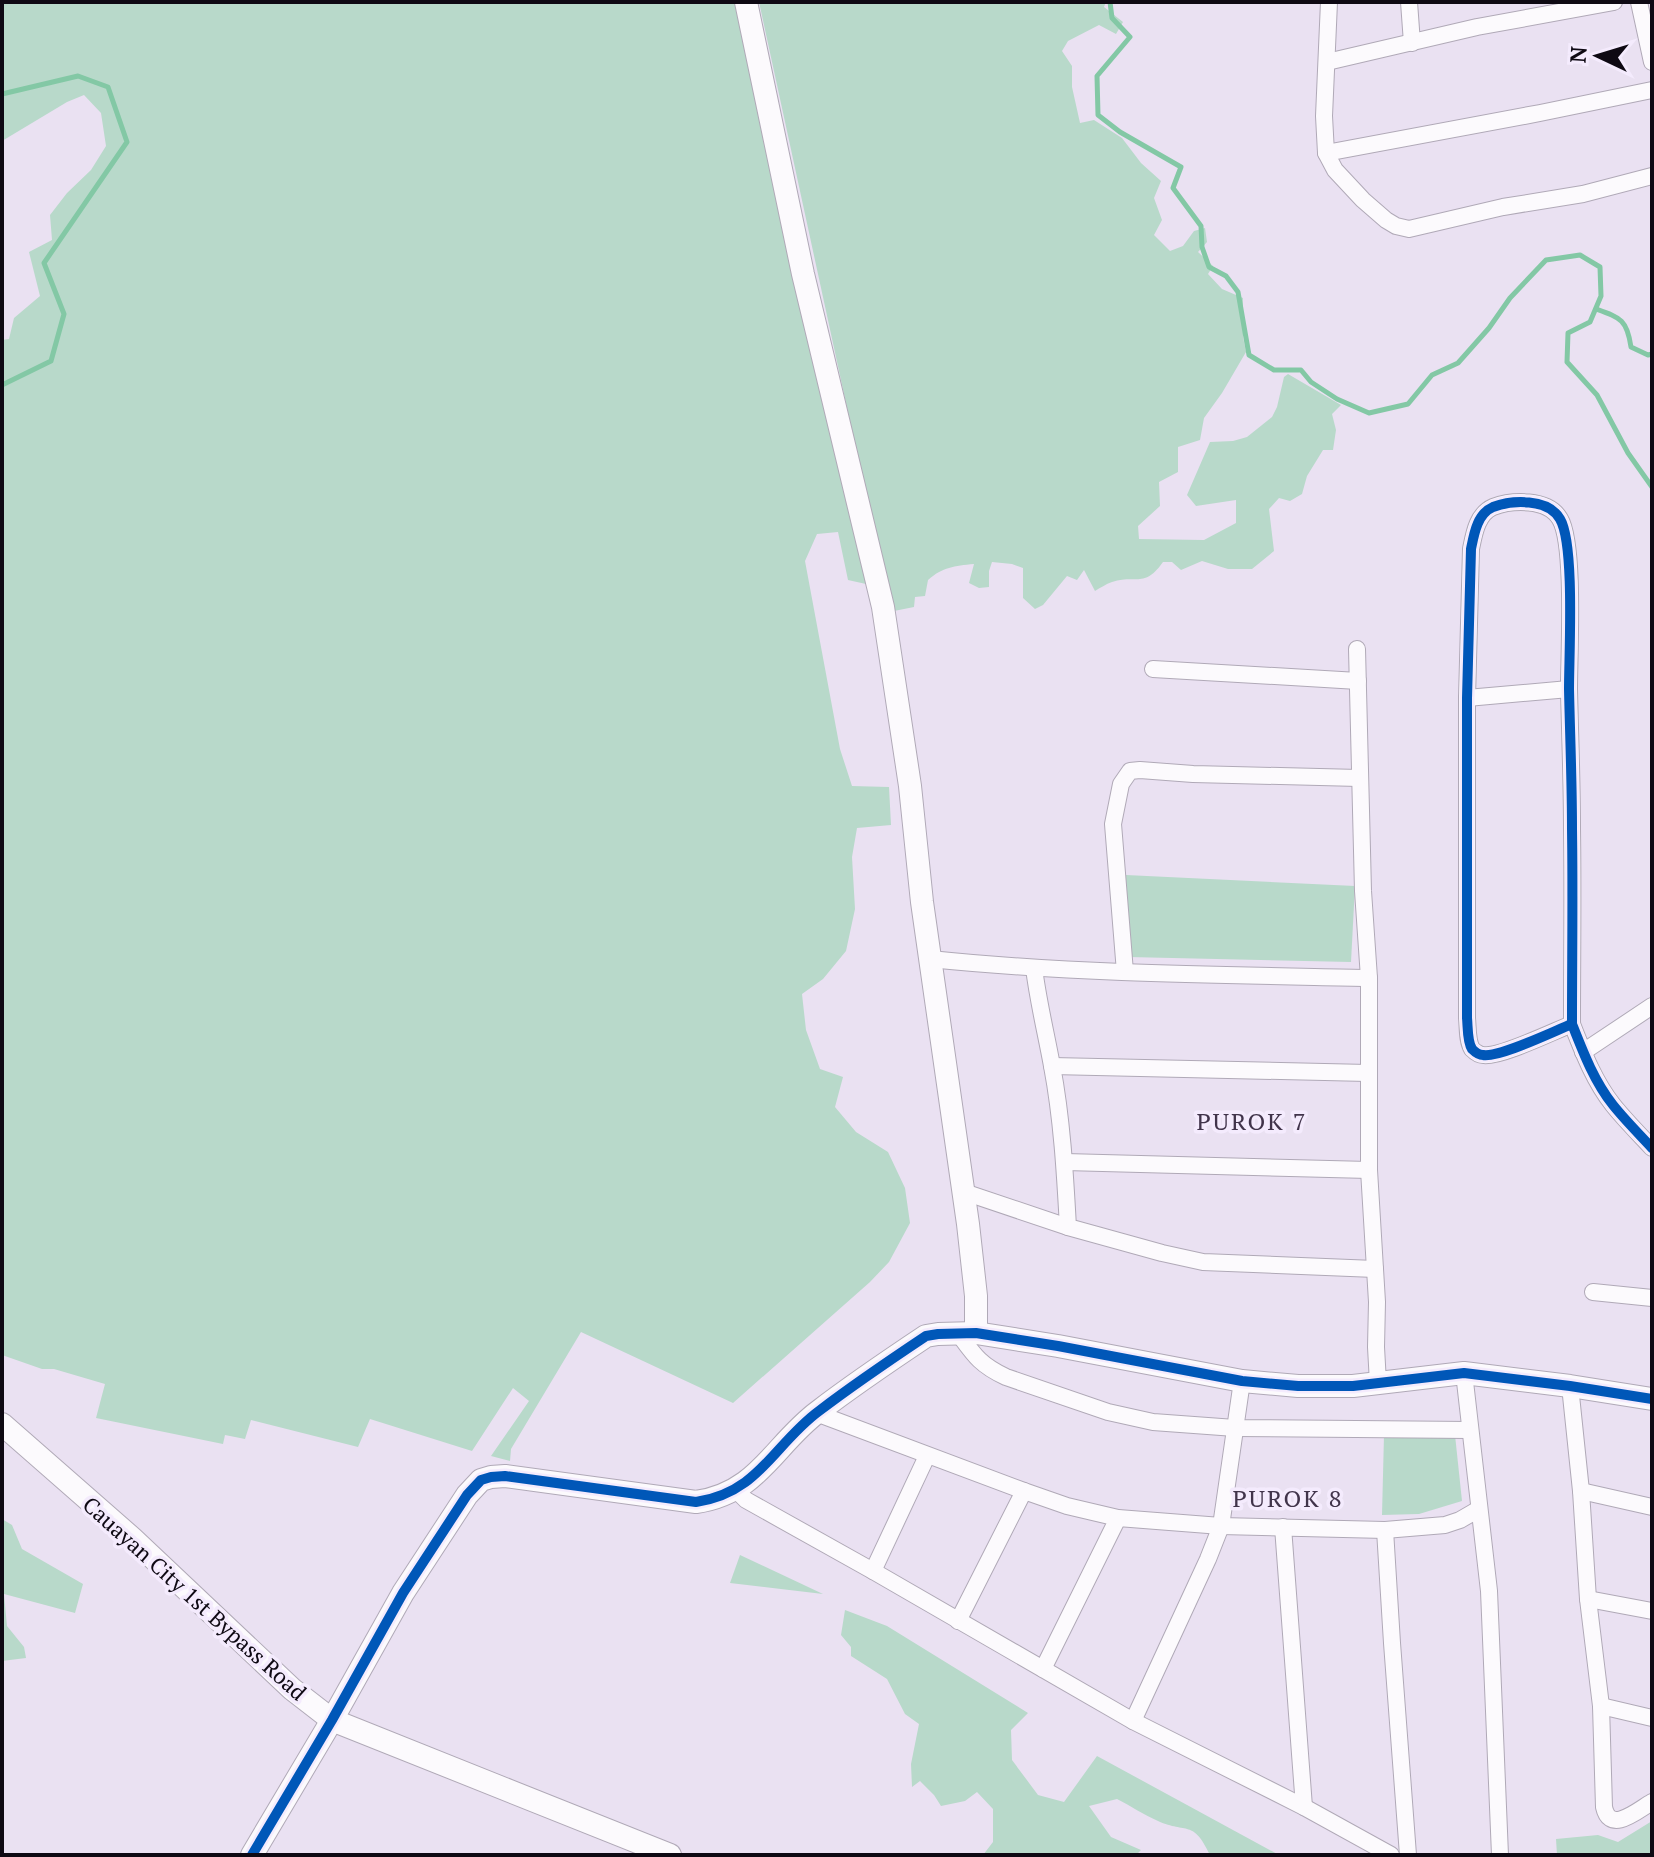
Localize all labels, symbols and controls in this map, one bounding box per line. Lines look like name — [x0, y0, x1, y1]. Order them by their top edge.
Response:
north arrow — [1558, 16, 1638, 96]
text: N — [1563, 45, 1593, 64]
district label: PUROK 7 — [1197, 1105, 1307, 1137]
district label: PUROK 8 — [1233, 1482, 1343, 1514]
street label: Cauayan City 1st Bypass Road — [77, 1490, 313, 1706]

